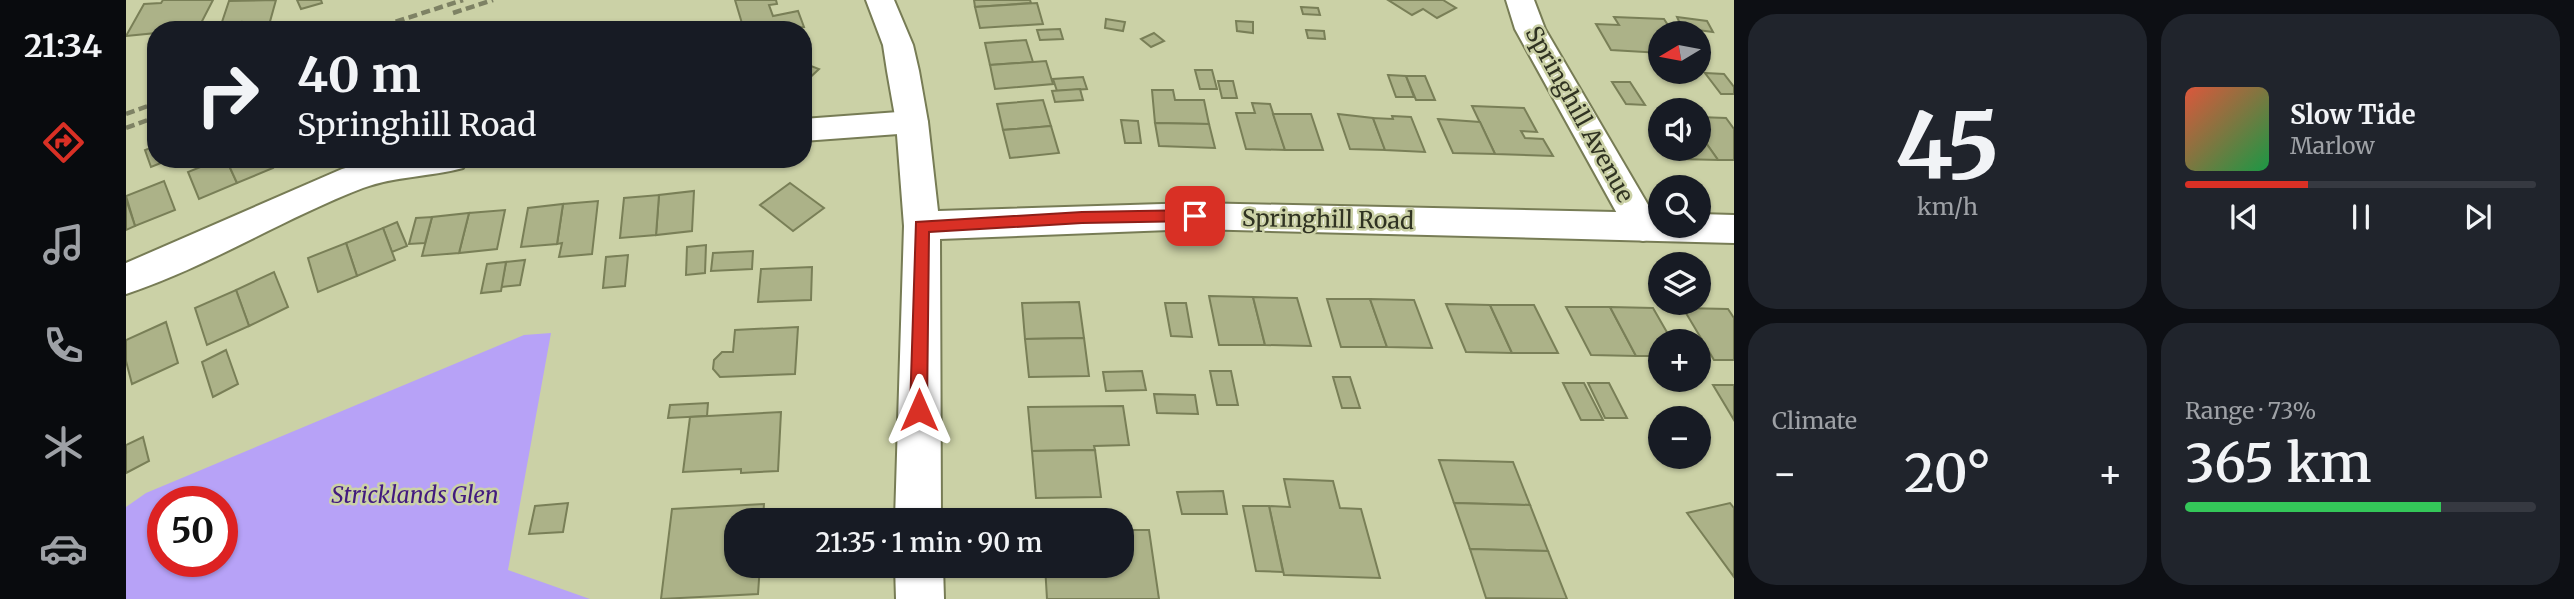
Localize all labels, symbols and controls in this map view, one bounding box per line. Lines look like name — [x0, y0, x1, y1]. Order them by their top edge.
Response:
street label: Springhill Avenue — [1520, 21, 1640, 207]
north arrow — [1648, 21, 1712, 84]
map controls — [1648, 21, 1711, 469]
text: 21:34 — [24, 26, 102, 66]
text: 40 m — [297, 44, 421, 105]
icon: right — [182, 49, 273, 140]
text: 45 — [1895, 89, 2000, 204]
button: sound — [1648, 98, 1711, 161]
text: Slow Tide — [2290, 98, 2416, 131]
text: Springhill Road — [297, 105, 536, 145]
icon: directions — [39, 118, 88, 167]
text: Marlow — [2290, 131, 2375, 160]
button: search — [1648, 175, 1711, 238]
pin — [1165, 186, 1225, 246]
text: km/h — [1917, 192, 1978, 221]
icon: arrive — [1176, 197, 1214, 235]
icon: previous — [2225, 198, 2263, 236]
icon: pause — [2342, 198, 2380, 236]
icon: next — [2459, 198, 2497, 236]
street label: Springhill Road — [1242, 203, 1414, 235]
icon: music — [39, 220, 88, 269]
button: layers — [1648, 252, 1711, 315]
icon: phone — [39, 321, 88, 370]
button: + — [1648, 329, 1711, 392]
position arrow — [882, 373, 956, 447]
text: Range · 73% — [2185, 396, 2316, 425]
button: − — [1648, 406, 1711, 469]
text: Climate — [1772, 406, 1857, 435]
icon: climate — [39, 422, 88, 471]
text: 365 km — [2185, 431, 2372, 496]
text: 20° — [1904, 441, 1991, 506]
text: − — [1772, 450, 1797, 497]
text: + — [2098, 450, 2123, 497]
park label: Stricklands Glen — [331, 480, 499, 509]
speed limit sign: 50 — [147, 486, 238, 577]
icon: car — [39, 524, 88, 573]
text: 21:35 · 1 min · 90 m — [816, 526, 1042, 559]

